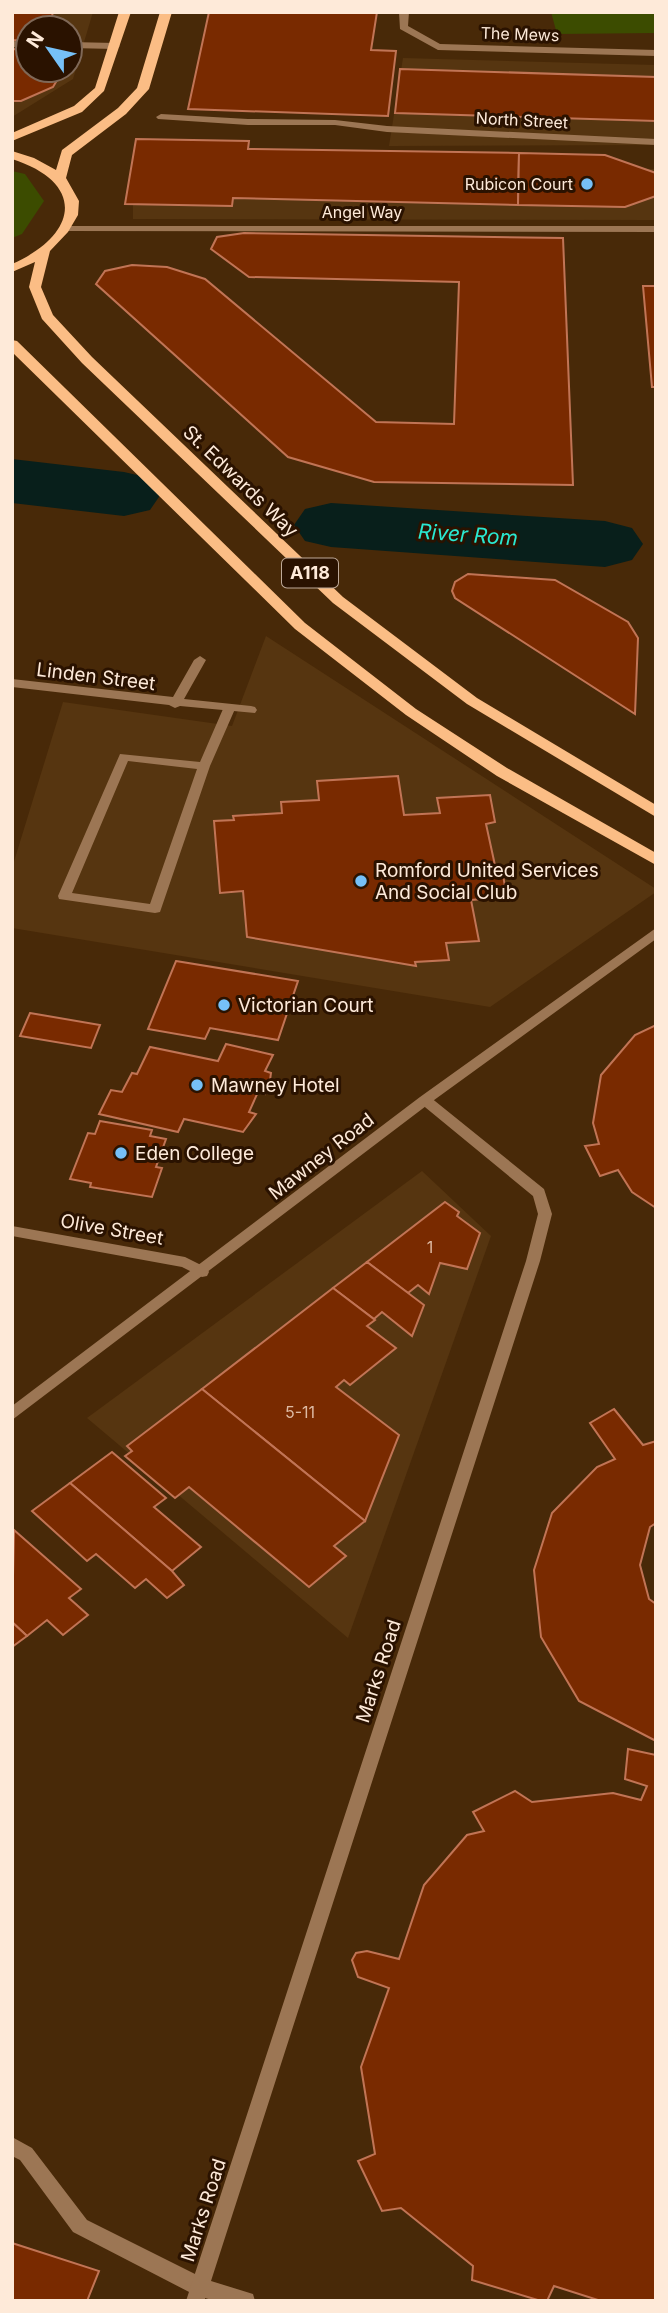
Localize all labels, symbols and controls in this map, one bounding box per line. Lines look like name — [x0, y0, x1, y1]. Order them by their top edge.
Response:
north arrow — [14, 14, 84, 84]
street label: The Mews — [480, 23, 560, 45]
text: N — [22, 27, 49, 52]
street label: North Street — [475, 108, 569, 132]
place label: Rubicon Court — [465, 174, 573, 194]
marker: Rubicon Court — [579, 176, 595, 192]
street label: Angel Way — [322, 202, 402, 222]
street label: St. Edwards Way — [178, 421, 303, 542]
water label: River Rom — [417, 519, 519, 550]
road number: A118 — [282, 558, 338, 588]
street label: Linden Street — [35, 658, 157, 695]
place label: Romford United Services And Social Club — [375, 859, 599, 904]
marker: Romford United Services And Social Club — [353, 873, 369, 889]
place label: Victorian Court — [238, 994, 373, 1017]
marker: Victorian Court — [216, 997, 232, 1013]
place label: Mawney Hotel — [211, 1074, 340, 1097]
marker: Mawney Hotel — [189, 1077, 205, 1093]
street label: Mawney Road — [264, 1108, 378, 1205]
place label: Eden College — [135, 1142, 254, 1165]
marker: Eden College — [113, 1145, 129, 1161]
street label: Olive Street — [59, 1209, 165, 1250]
house number: 1 — [427, 1237, 433, 1257]
house number: 5-11 — [285, 1402, 315, 1422]
street label: Marks Road — [351, 1617, 406, 1726]
street label: Marks Road — [176, 2156, 231, 2265]

